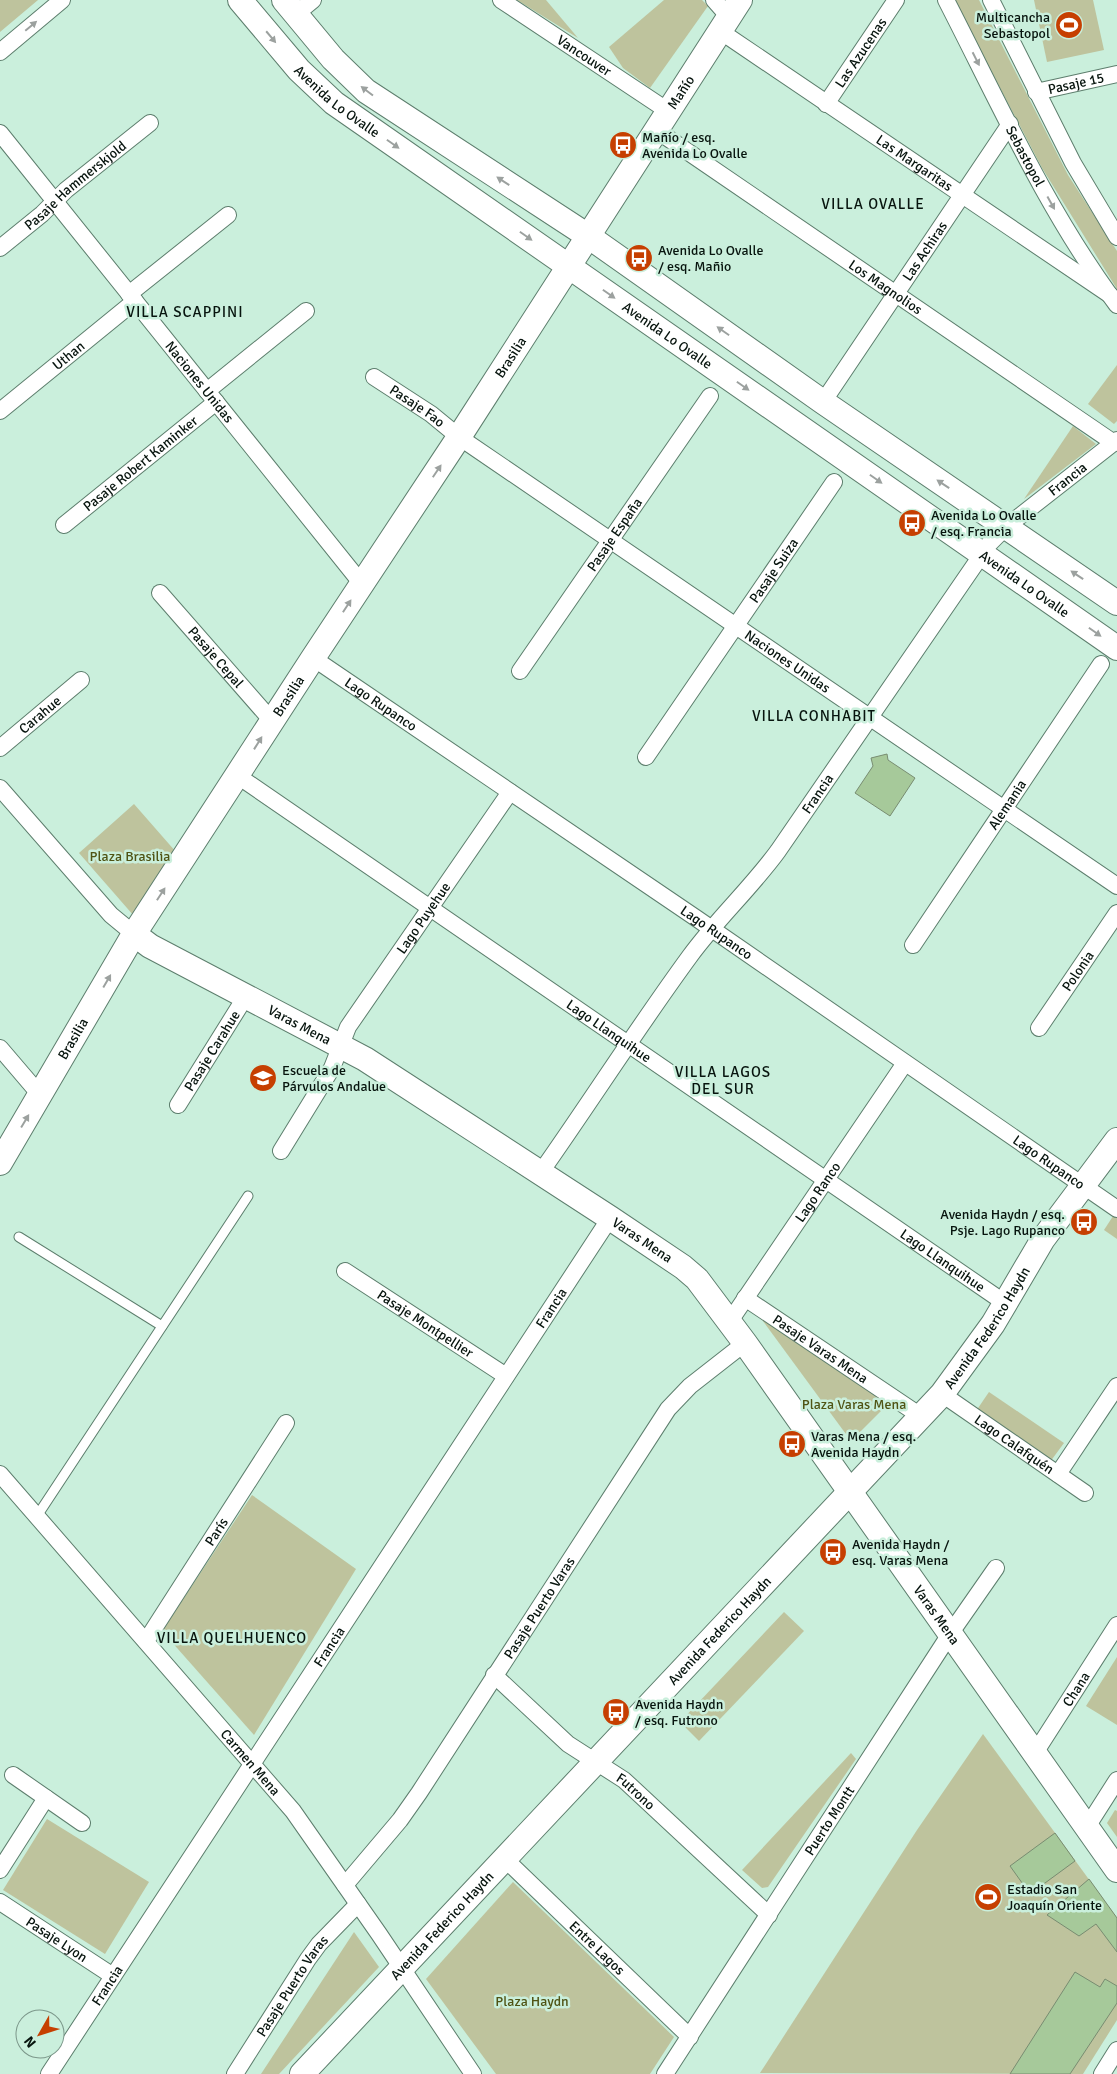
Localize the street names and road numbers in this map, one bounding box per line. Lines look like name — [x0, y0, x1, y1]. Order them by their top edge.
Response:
street label: Las Azucenas — [831, 14, 890, 91]
street label: Vancouver — [554, 31, 616, 80]
street label: Avenida Lo Ovalle — [291, 62, 383, 141]
street label: Pasaje 15 — [1046, 69, 1106, 98]
street label: Mañío — [663, 72, 698, 112]
street label: Sebastopol — [1002, 123, 1048, 189]
street label: Las Margaritas — [873, 131, 956, 195]
street label: Pasaje Hammerskjold — [21, 137, 129, 233]
street label: Las Achiras — [898, 218, 951, 284]
street label: Los Magnolios — [845, 256, 926, 318]
street label: Avenida Lo Ovalle — [619, 298, 716, 372]
street label: Brasilia — [491, 334, 530, 381]
street label: Uthan — [49, 337, 88, 374]
street label: Naciones Unidas — [162, 338, 238, 426]
street label: Pasaje Fao — [386, 381, 448, 430]
street label: Pasaje Robert Kaminker — [79, 411, 202, 515]
street label: Francia — [1045, 458, 1090, 499]
street label: Pasaje España — [583, 494, 646, 574]
street label: Pasaje Suiza — [745, 535, 802, 606]
street label: Avenida Lo Ovalle — [976, 547, 1073, 621]
street label: Pasaje Cepal — [185, 623, 247, 691]
street label: Naciones Unidas — [742, 626, 834, 696]
street label: Brasilia — [269, 672, 308, 720]
street label: Lago Rupanco — [341, 673, 420, 735]
street label: Carahue — [15, 692, 64, 737]
street label: Francia — [798, 771, 837, 817]
street label: Alemania — [984, 776, 1030, 833]
street label: Lago Puyehue — [393, 879, 454, 957]
street label: Lago Rupanco — [677, 902, 756, 963]
street label: Polonia — [1058, 948, 1097, 994]
street label: Lago Llanquihue — [563, 996, 655, 1066]
street label: Varas Mena — [265, 1001, 334, 1048]
street label: Pasaje Carahue — [180, 1007, 243, 1094]
street label: Brasilia — [54, 1015, 92, 1063]
street label: Lago Rupanco — [1010, 1131, 1088, 1193]
street label: Lago Ranco — [791, 1159, 844, 1225]
street label: Varas Mena — [609, 1213, 676, 1266]
street label: Lago Llanquihue — [897, 1225, 988, 1295]
street label: Avenida Federico Haydn — [940, 1264, 1033, 1392]
street label: Francia — [532, 1285, 570, 1331]
street label: Pasaje Montpellier — [374, 1286, 477, 1361]
street label: Pasaje Varas Mena — [770, 1311, 871, 1387]
street label: Lago Calafquén — [971, 1411, 1057, 1478]
street label: París — [201, 1514, 232, 1549]
street label: Pasaje Puerto Varas — [500, 1554, 578, 1662]
street label: Avenida Federico Haydn — [664, 1573, 775, 1688]
street label: Varas Mena — [910, 1582, 964, 1648]
street label: Francia — [310, 1623, 348, 1670]
street label: Chana — [1059, 1668, 1093, 1710]
street label: Carmen Mena — [217, 1726, 284, 1799]
street label: Futrono — [613, 1769, 659, 1813]
street label: Puerto Montt — [801, 1783, 858, 1858]
street label: Avenida Federico Haydn — [387, 1868, 497, 1983]
street label: Pasaje Lyon — [23, 1913, 91, 1966]
street label: Entre Lagos — [566, 1917, 629, 1978]
street label: Pasaje Puerto Varas — [252, 1932, 331, 2040]
street label: Francia — [88, 1962, 126, 2009]

